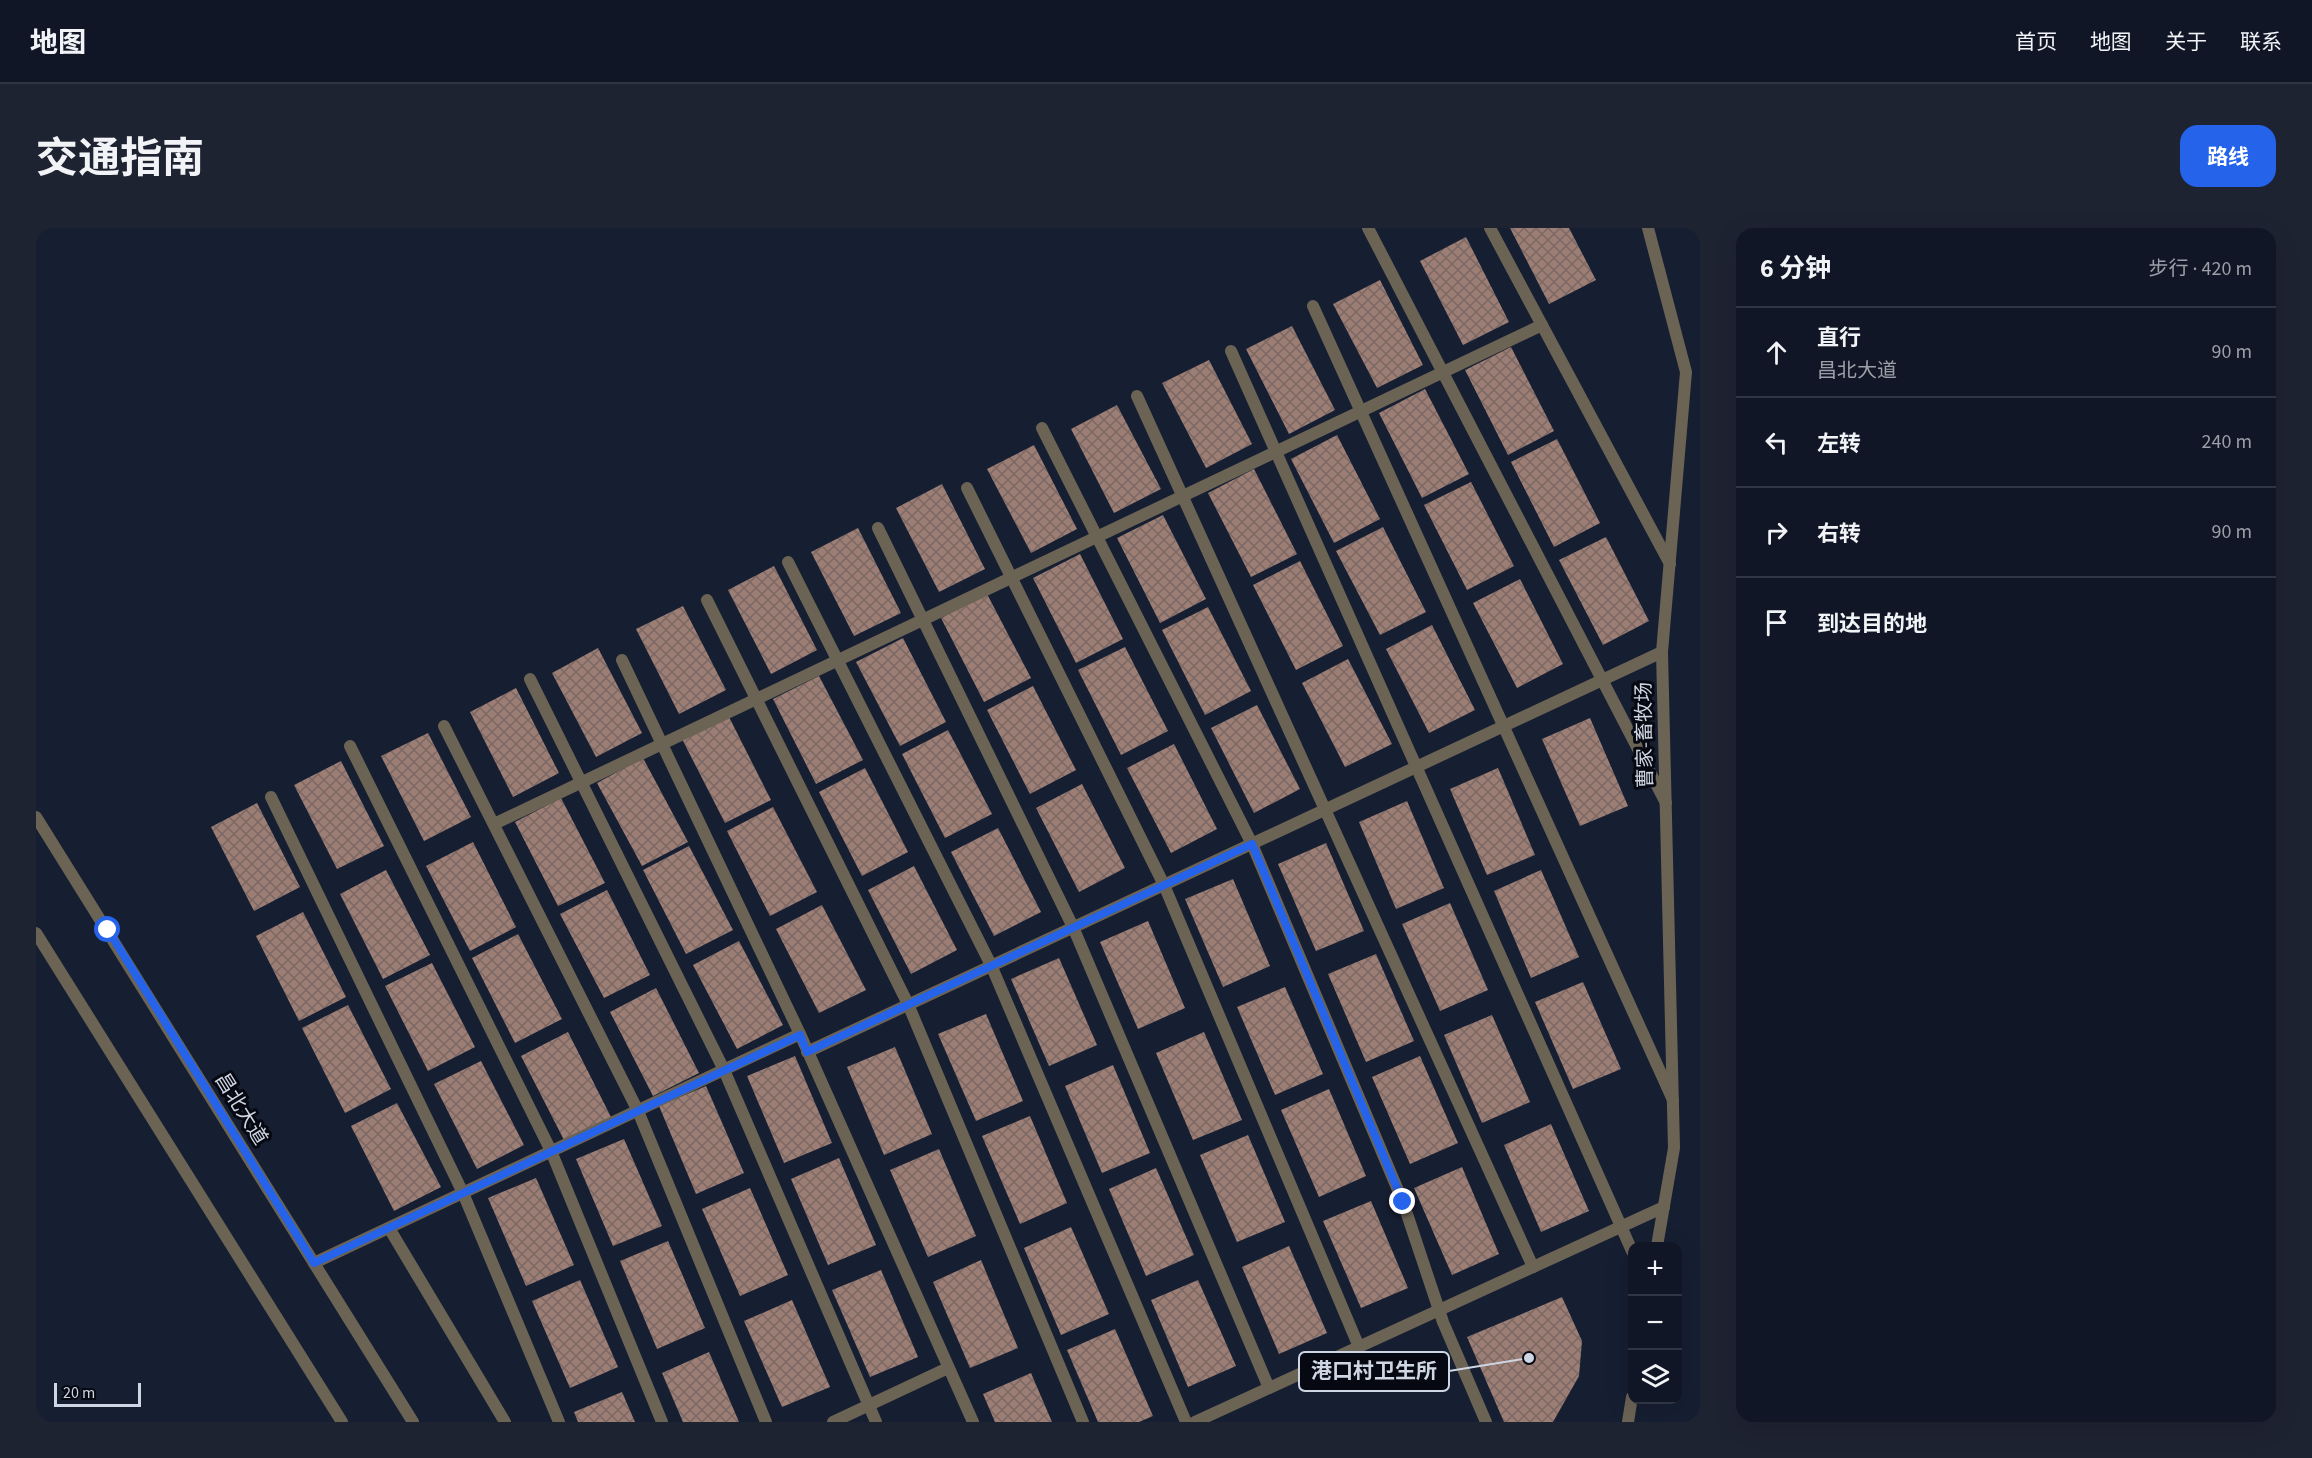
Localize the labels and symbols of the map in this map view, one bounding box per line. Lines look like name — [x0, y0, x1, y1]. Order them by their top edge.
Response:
street label: 曹家-畜牧场 — [1630, 682, 1660, 788]
route start — [94, 916, 120, 942]
street label: 昌北大道 — [208, 1068, 274, 1150]
route end — [1389, 1188, 1415, 1214]
callout: 港口村卫生所 — [1299, 1352, 1449, 1391]
text: 港口村卫生所 — [1311, 1356, 1437, 1386]
scale bar — [54, 1380, 141, 1408]

